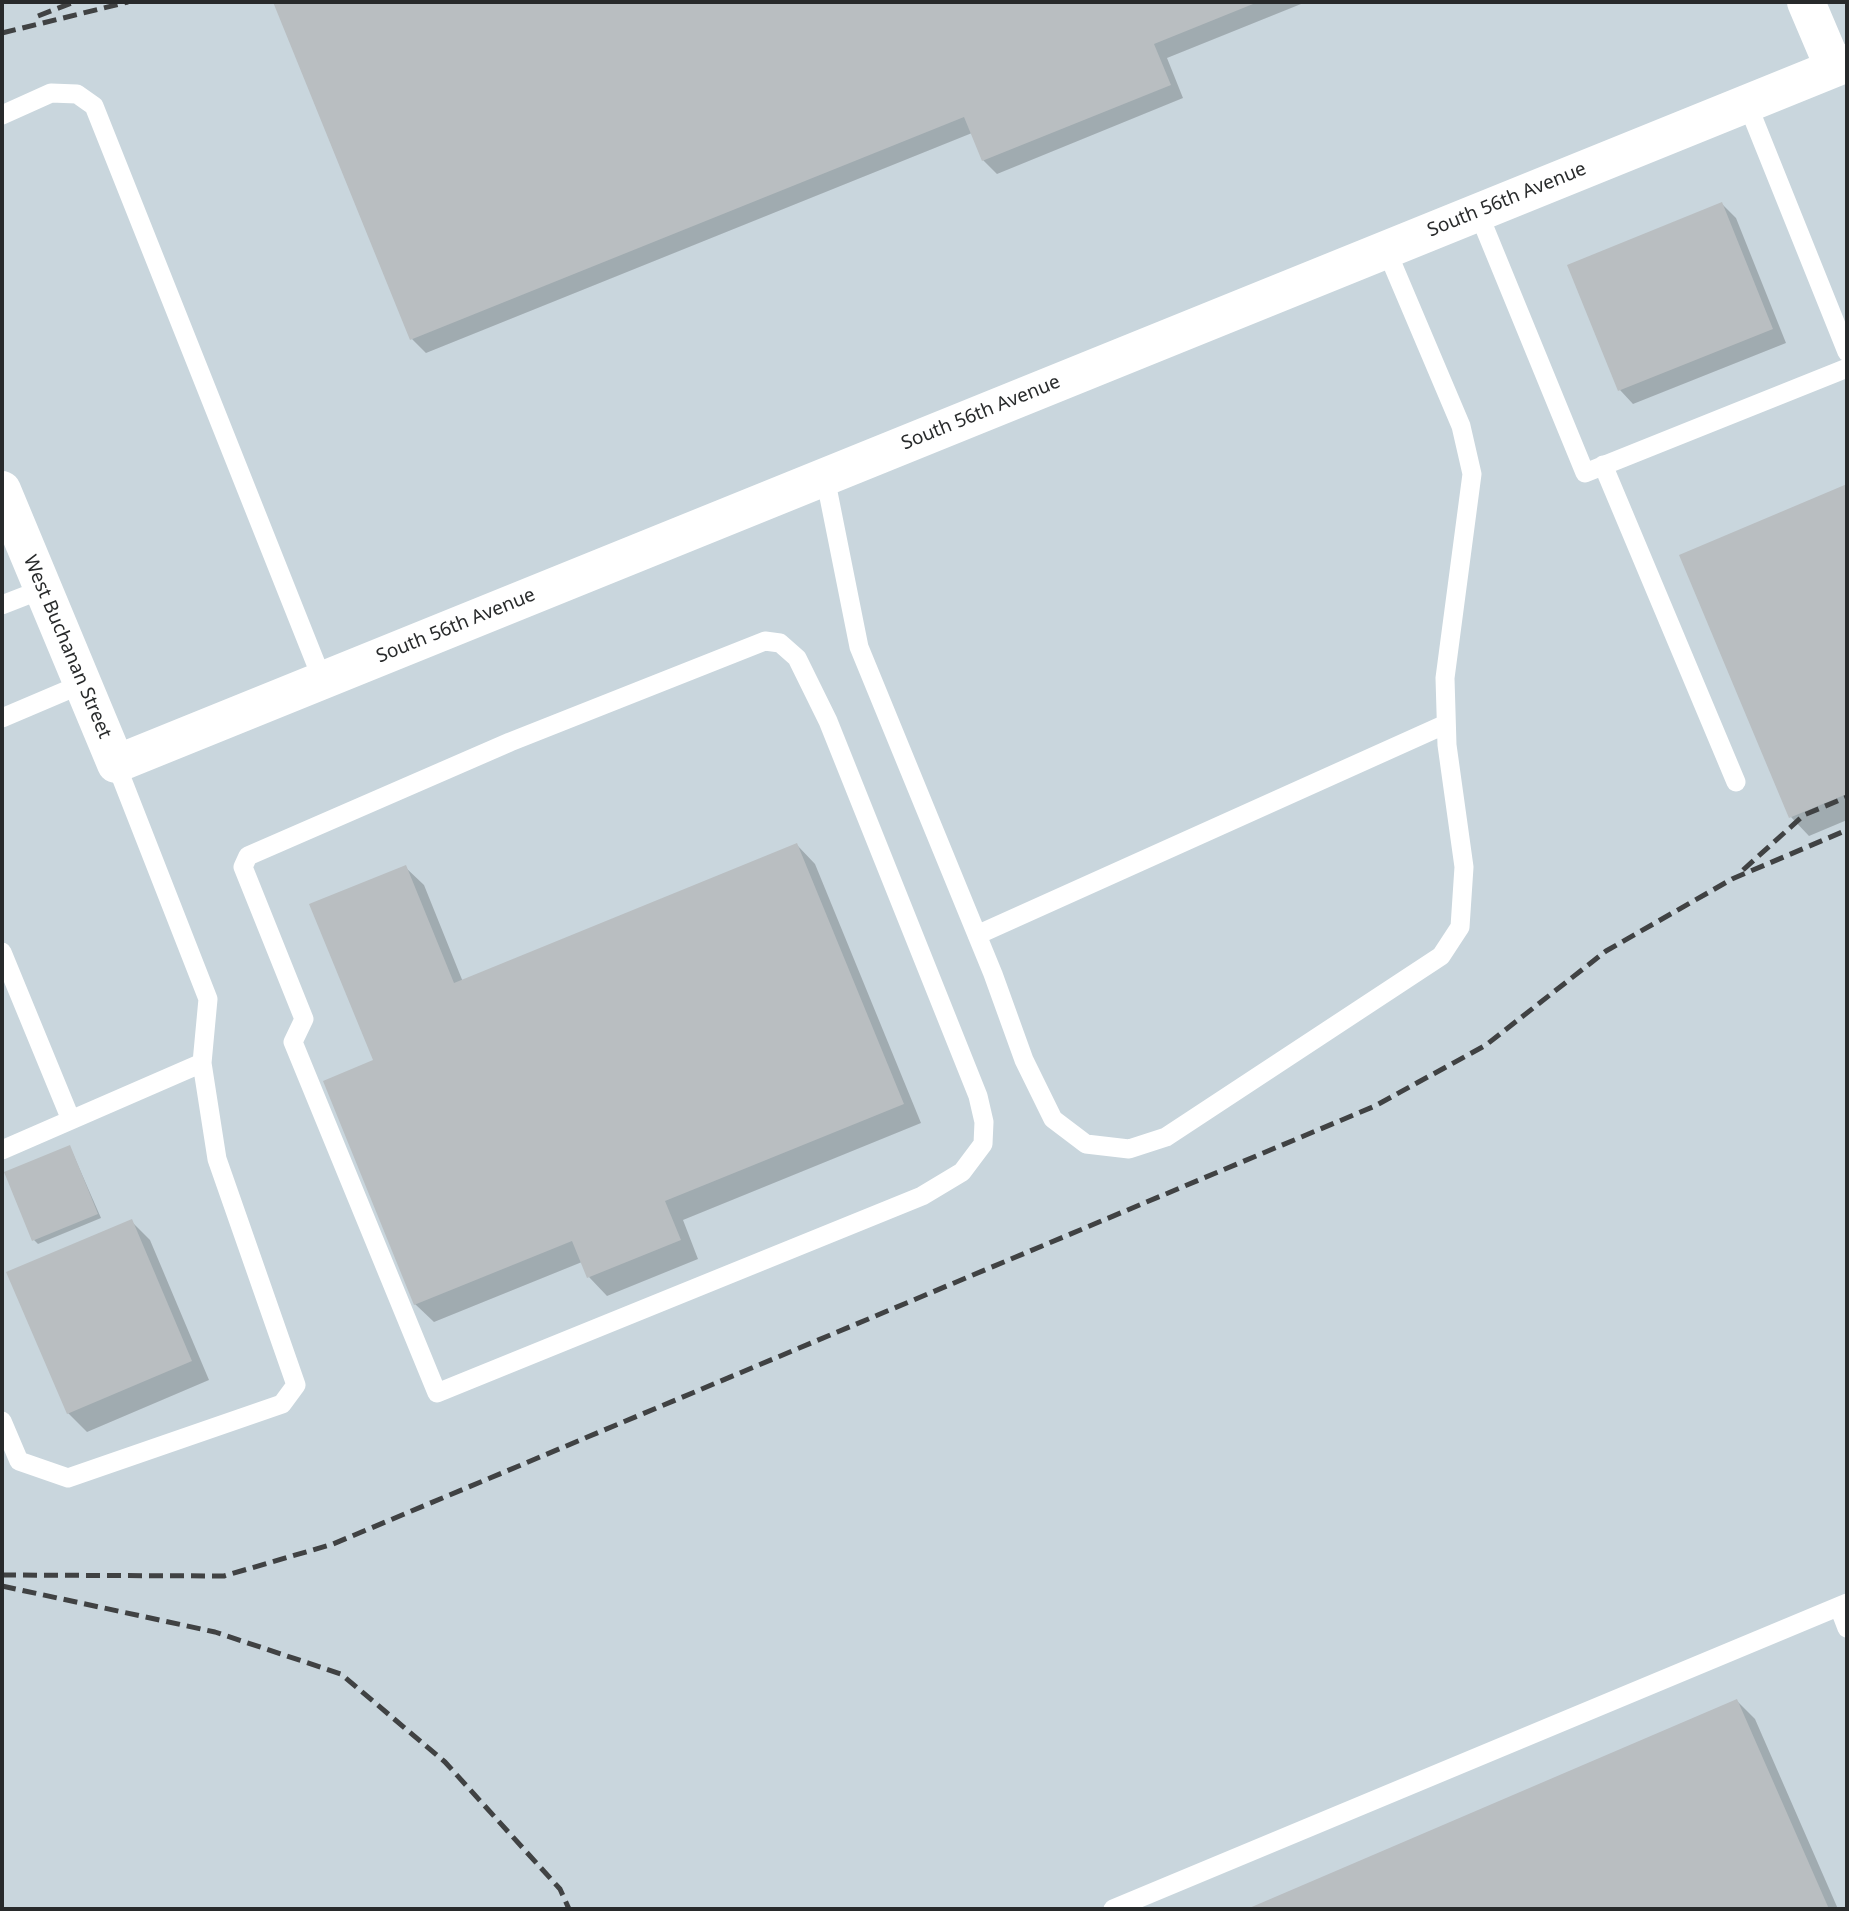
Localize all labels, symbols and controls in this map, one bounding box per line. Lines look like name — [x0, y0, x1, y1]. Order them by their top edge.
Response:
street label: South 56th Avenue — [1424, 158, 1590, 242]
street label: South 56th Avenue — [898, 371, 1064, 455]
street label: West Buchanan Street — [18, 552, 116, 742]
street label: South 56th Avenue — [373, 584, 539, 668]

